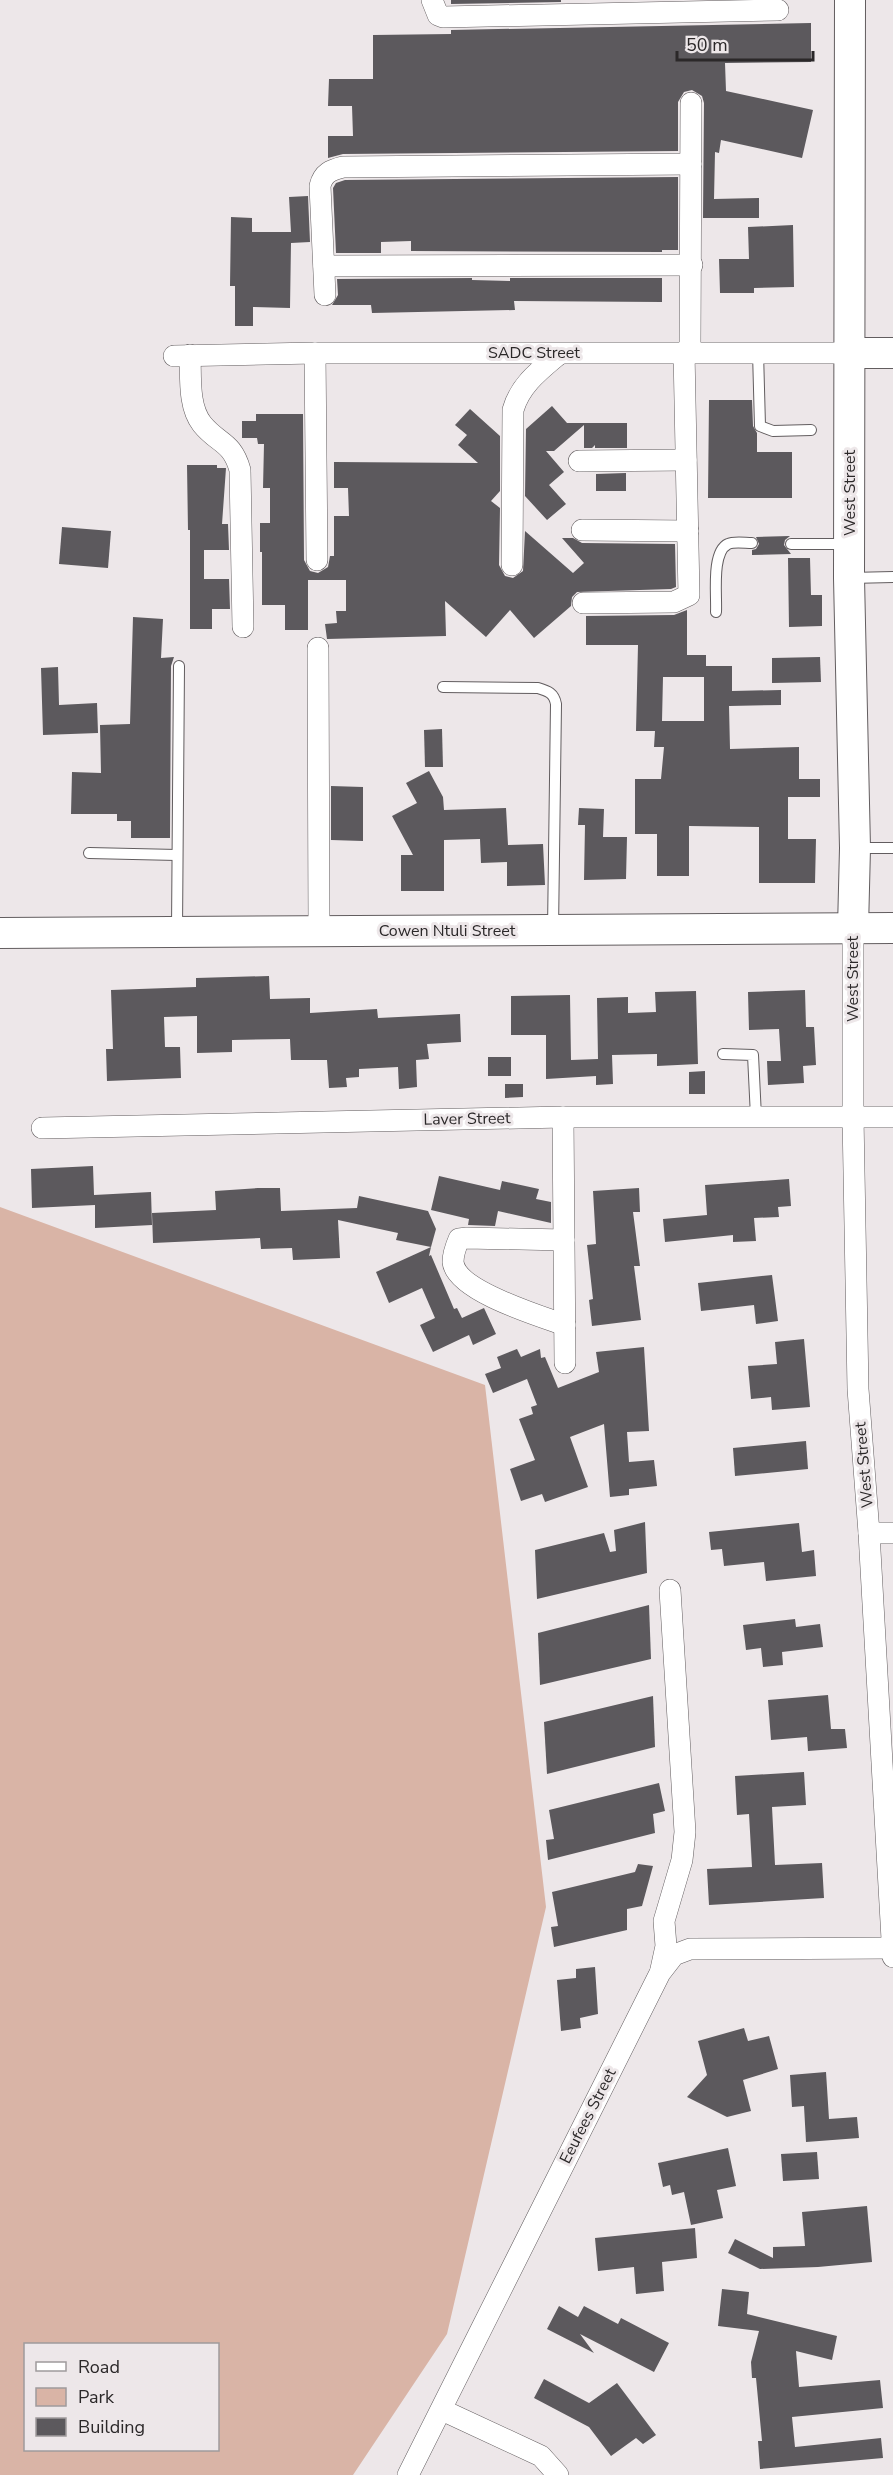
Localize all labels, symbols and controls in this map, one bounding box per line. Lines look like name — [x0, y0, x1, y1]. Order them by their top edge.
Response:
scale bar — [677, 24, 814, 62]
text: 50 m — [686, 33, 728, 57]
street label: SADC Street — [488, 342, 580, 364]
street label: West Street — [839, 450, 861, 536]
street label: Cowen Ntuli Street — [379, 920, 516, 942]
street label: West Street — [842, 936, 864, 1022]
street label: Laver Street — [423, 1107, 511, 1131]
street label: West Street — [849, 1421, 879, 1509]
street label: Eeufees Street — [555, 2064, 622, 2167]
legend — [24, 2343, 219, 2451]
text: Road — [78, 2355, 120, 2379]
text: Park — [78, 2385, 115, 2409]
text: Building — [78, 2415, 145, 2439]

